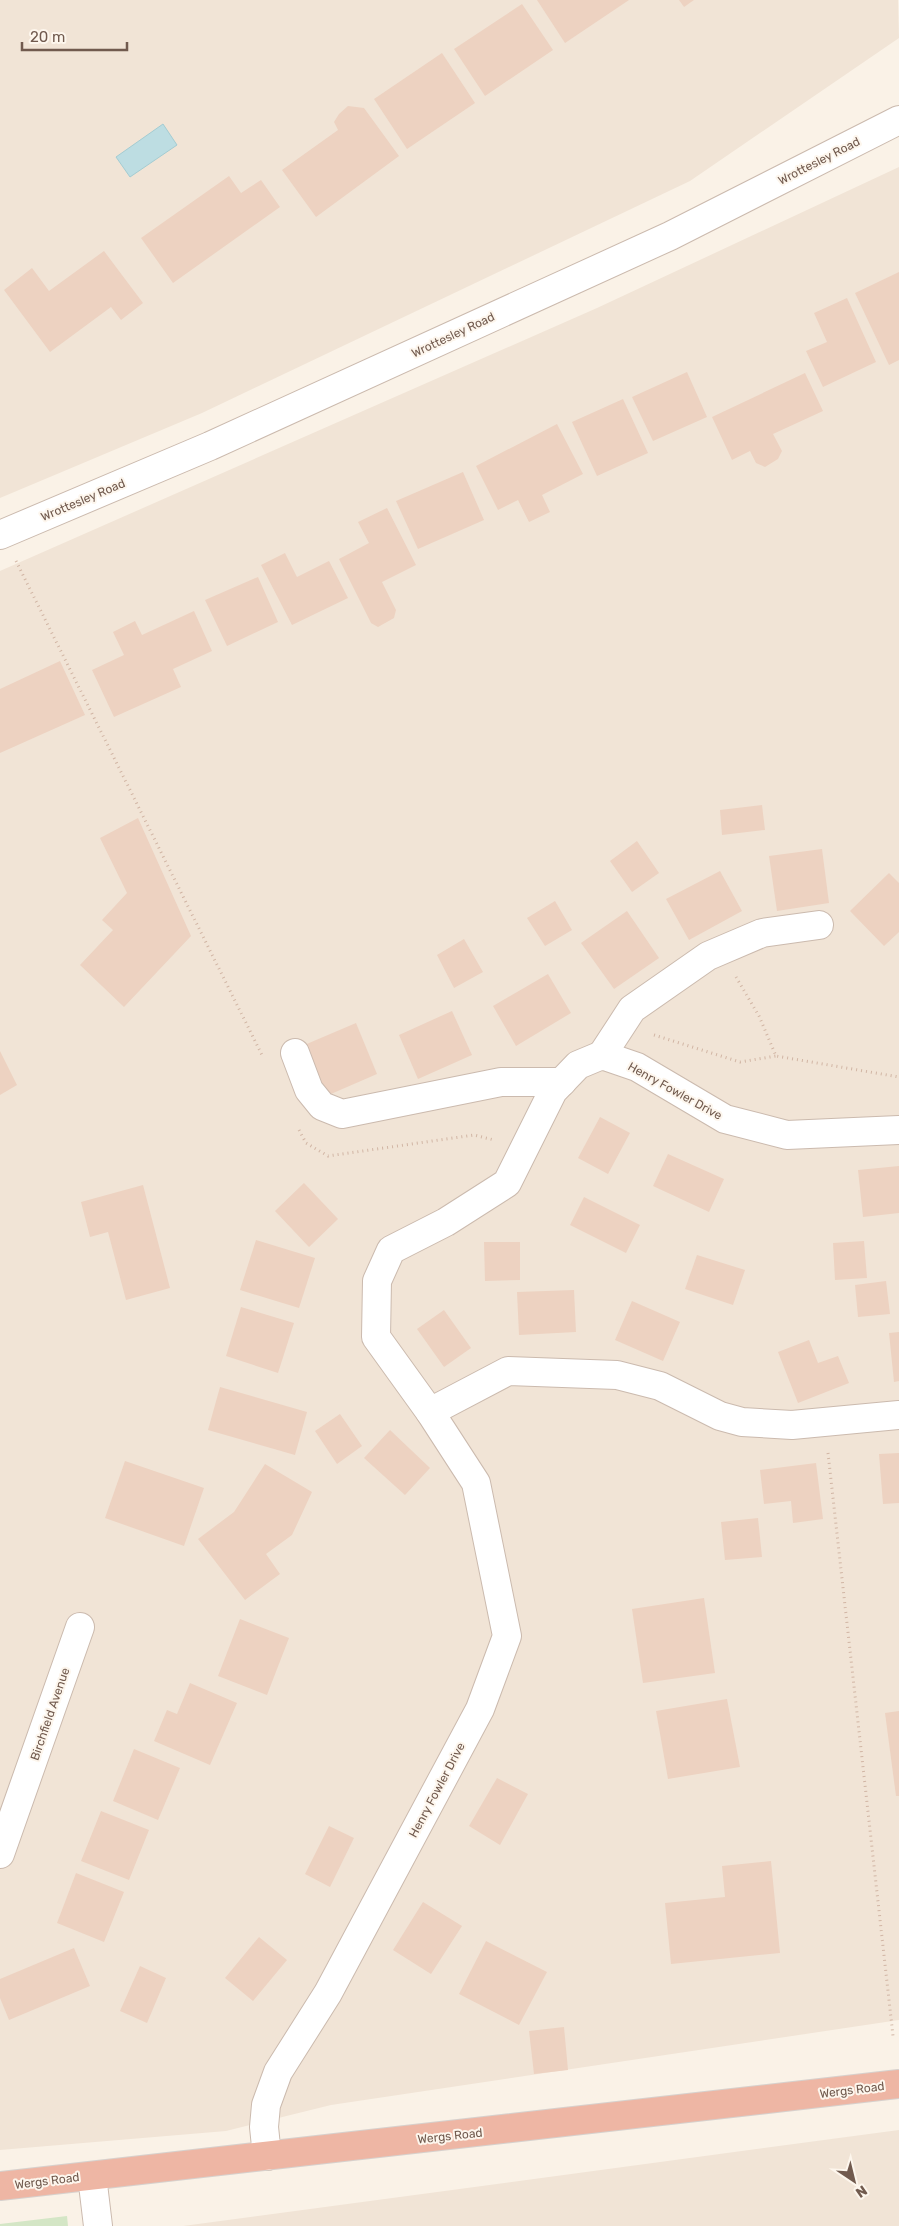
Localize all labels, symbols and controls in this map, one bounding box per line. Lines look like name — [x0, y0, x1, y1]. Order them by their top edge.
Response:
scale bar — [22, 20, 128, 52]
text: 20 m — [30, 28, 65, 46]
street label: Wrottesley Road — [776, 134, 862, 188]
street label: Wrottesley Road — [409, 310, 497, 360]
street label: Wrottesley Road — [39, 476, 127, 524]
street label: Henry Fowler Drive — [626, 1059, 725, 1123]
street label: Birchfield Avenue — [28, 1665, 73, 1762]
street label: Henry Fowler Drive — [406, 1740, 468, 1840]
street label: Wergs Road — [819, 2079, 885, 2101]
street label: Wergs Road — [417, 2126, 483, 2146]
north arrow — [829, 2156, 879, 2206]
street label: Wergs Road — [14, 2170, 80, 2192]
text: N — [852, 2181, 870, 2201]

